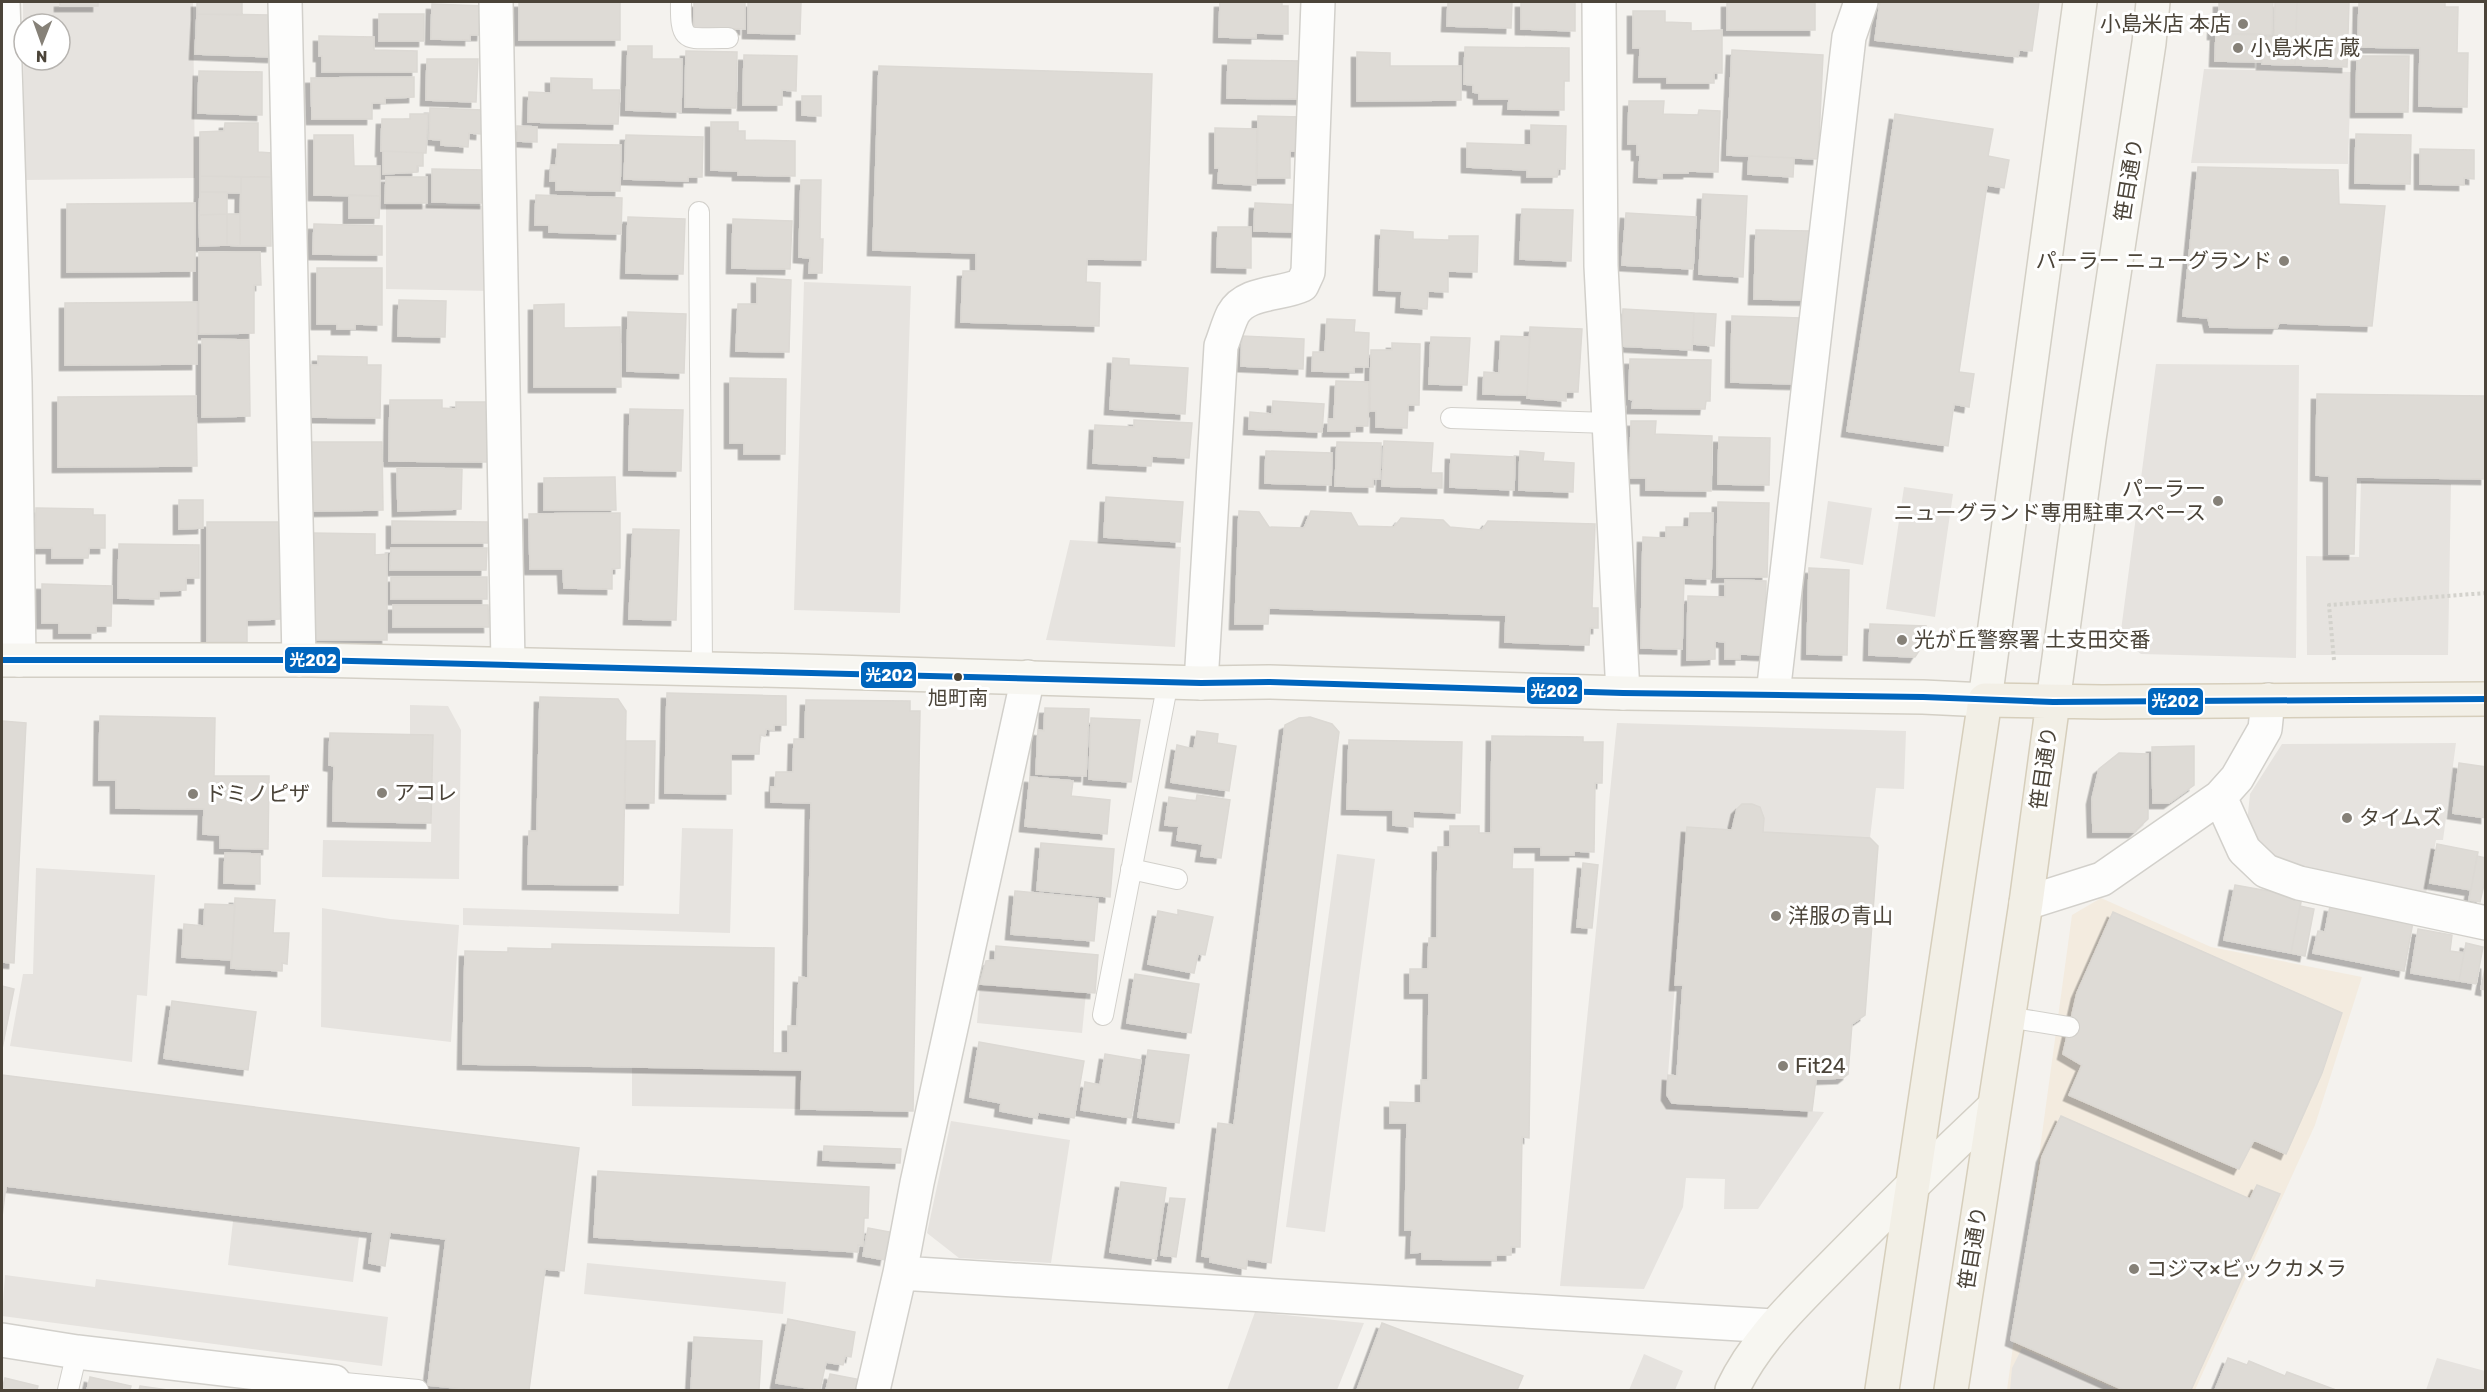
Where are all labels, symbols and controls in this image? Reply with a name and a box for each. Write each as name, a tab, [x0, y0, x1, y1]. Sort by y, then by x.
place label: 小島米店 本店	[2100, 11, 2231, 36]
north arrow	[12, 12, 72, 72]
marker: 小島米店 本店	[2236, 17, 2250, 31]
place label: 小島米店 蔵	[2250, 35, 2360, 60]
marker: 小島米店 蔵	[2231, 41, 2245, 55]
text: N	[36, 47, 48, 66]
street label: 笹目通り	[2110, 136, 2147, 223]
place label: パーラー ニューグランド	[2036, 248, 2272, 273]
marker: パーラー ニューグランド	[2277, 254, 2291, 268]
place label: パーラー ニューグランド専用駐車スペース	[1894, 476, 2206, 525]
marker: パーラー ニューグランド専用駐車スペース	[2211, 494, 2225, 508]
place label: 光が丘警察署 土支田交番	[1914, 627, 2150, 652]
marker: 光が丘警察署 土支田交番	[1895, 633, 1909, 647]
line badge: 光202	[284, 646, 341, 674]
text: 光202	[289, 651, 337, 670]
line badge: 光202	[860, 661, 917, 689]
text: 光202	[865, 666, 913, 685]
marker: 旭町南	[952, 671, 964, 683]
line badge: 光202	[1526, 676, 1583, 705]
text: 光202	[1530, 682, 1578, 701]
place label: 旭町南	[928, 686, 988, 710]
line badge: 光202	[2147, 687, 2204, 716]
text: 光202	[2151, 692, 2199, 711]
street label: 笹目通り	[2025, 725, 2062, 811]
place label: アコレ	[394, 780, 457, 805]
place label: ドミノピザ	[205, 781, 310, 806]
marker: アコレ	[375, 786, 389, 800]
marker: ドミノピザ	[186, 787, 200, 801]
place label: タイムズ	[2359, 805, 2443, 830]
marker: タイムズ	[2340, 811, 2354, 825]
place label: 洋服の青山	[1788, 903, 1893, 928]
marker: 洋服の青山	[1769, 909, 1783, 923]
place label: Fit24	[1795, 1053, 1846, 1078]
marker: Fit24	[1776, 1059, 1790, 1073]
street label: 笹目通り	[1954, 1204, 1991, 1291]
place label: コジマ×ビックカメラ	[2146, 1256, 2347, 1281]
marker: コジマ×ビックカメラ	[2127, 1262, 2141, 1276]

